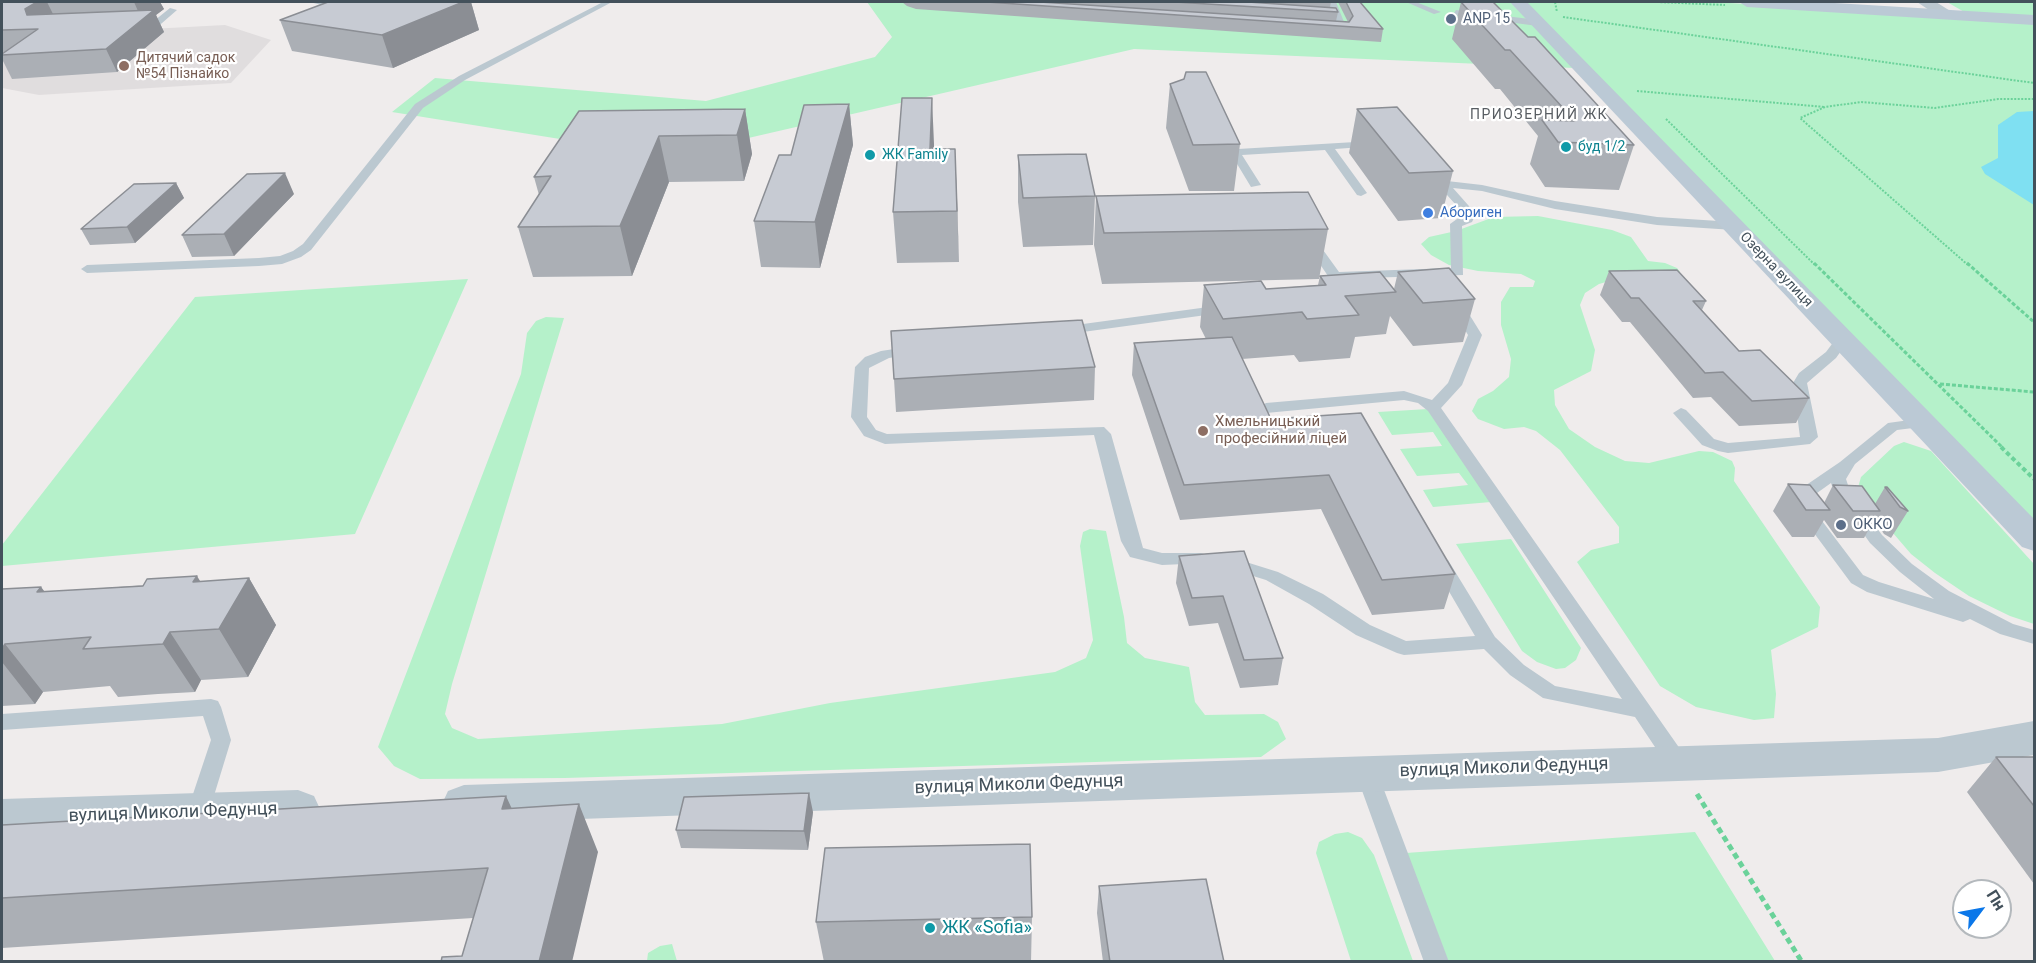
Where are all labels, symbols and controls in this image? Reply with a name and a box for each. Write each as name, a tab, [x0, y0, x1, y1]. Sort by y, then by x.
place label: ANP 15	[1463, 11, 1510, 27]
marker: ANP 15	[1444, 12, 1458, 26]
place label: Дитячий садок №54 Пізнайко	[136, 50, 235, 82]
marker: Дитячий садок №54 Пізнайко	[117, 59, 131, 73]
district label: ПРИОЗЕРНИЙ ЖК	[1470, 107, 1608, 123]
place label: буд 1/2	[1578, 139, 1625, 155]
marker: буд 1/2	[1559, 140, 1573, 154]
place label: ЖК Family	[882, 147, 948, 163]
marker: ЖК Family	[863, 148, 877, 162]
place label: Абориген	[1440, 205, 1502, 221]
marker: Абориген	[1421, 206, 1435, 220]
street label: Озерна вулиця	[1736, 229, 1816, 311]
place label: Хмельницький професійний ліцей	[1215, 413, 1347, 448]
marker: Хмельницький професійний ліцей	[1196, 424, 1210, 438]
place label: ОККО	[1853, 516, 1893, 534]
marker: ОККО	[1834, 518, 1848, 532]
street label: вулиця Миколи Федунця	[1399, 754, 1609, 782]
street label: вулиця Миколи Федунця	[914, 771, 1124, 799]
street label: вулиця Миколи Федунця	[68, 799, 278, 827]
north arrow	[1952, 879, 2012, 939]
text: Пн	[1983, 887, 2009, 914]
place label: ЖК «Sofia»	[942, 917, 1032, 939]
marker: ЖК «Sofia»	[923, 921, 937, 935]

